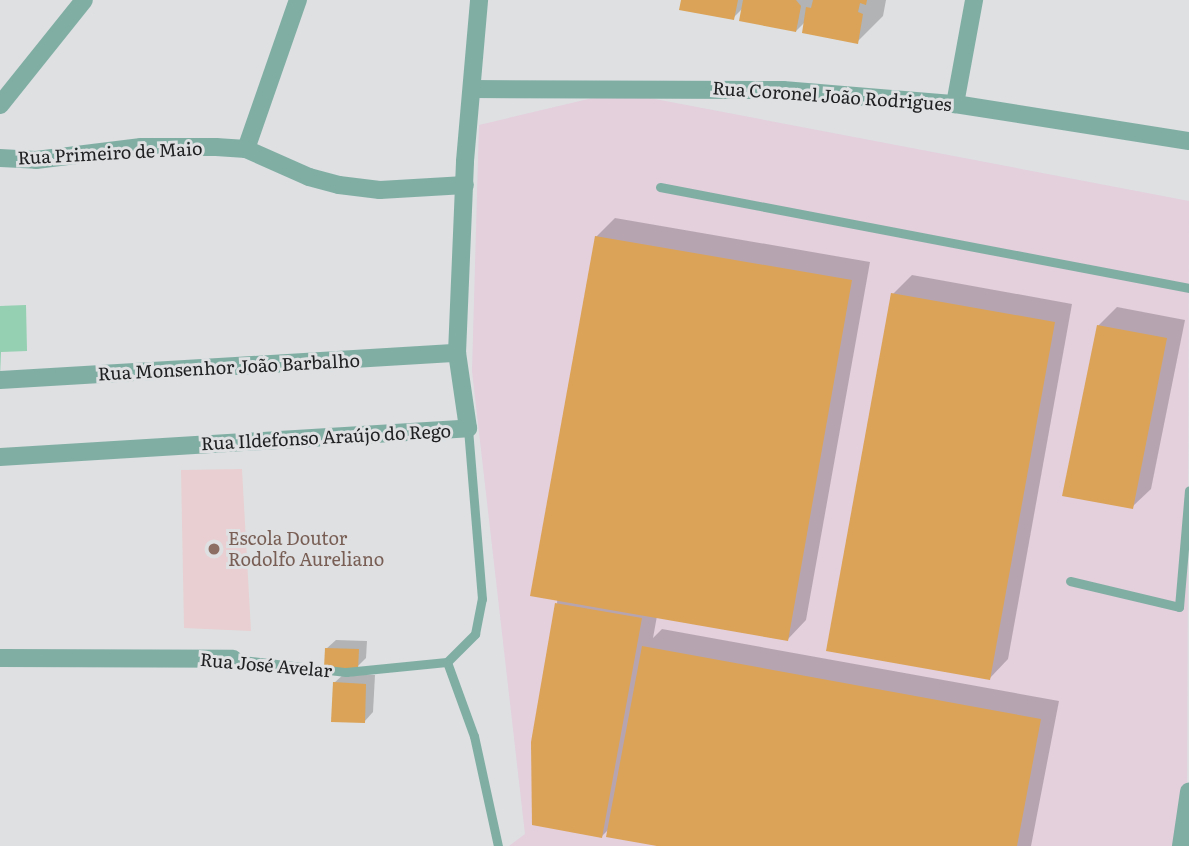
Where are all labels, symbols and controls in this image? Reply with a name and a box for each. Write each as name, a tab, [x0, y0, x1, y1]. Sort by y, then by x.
street label: Rua Coronel João Rodrigues	[712, 77, 952, 115]
street label: Rua Primeiro de Maio	[17, 137, 203, 169]
street label: Rua Monsenhor João Barbalho	[97, 349, 361, 385]
street label: Rua Ildefonso Araújo do Rego	[200, 420, 452, 454]
place label: Escola Doutor Rodolfo Aureliano	[228, 528, 384, 570]
marker: Escola Doutor Rodolfo Aureliano	[206, 541, 222, 557]
street label: Rua José Avelar	[199, 648, 333, 682]

